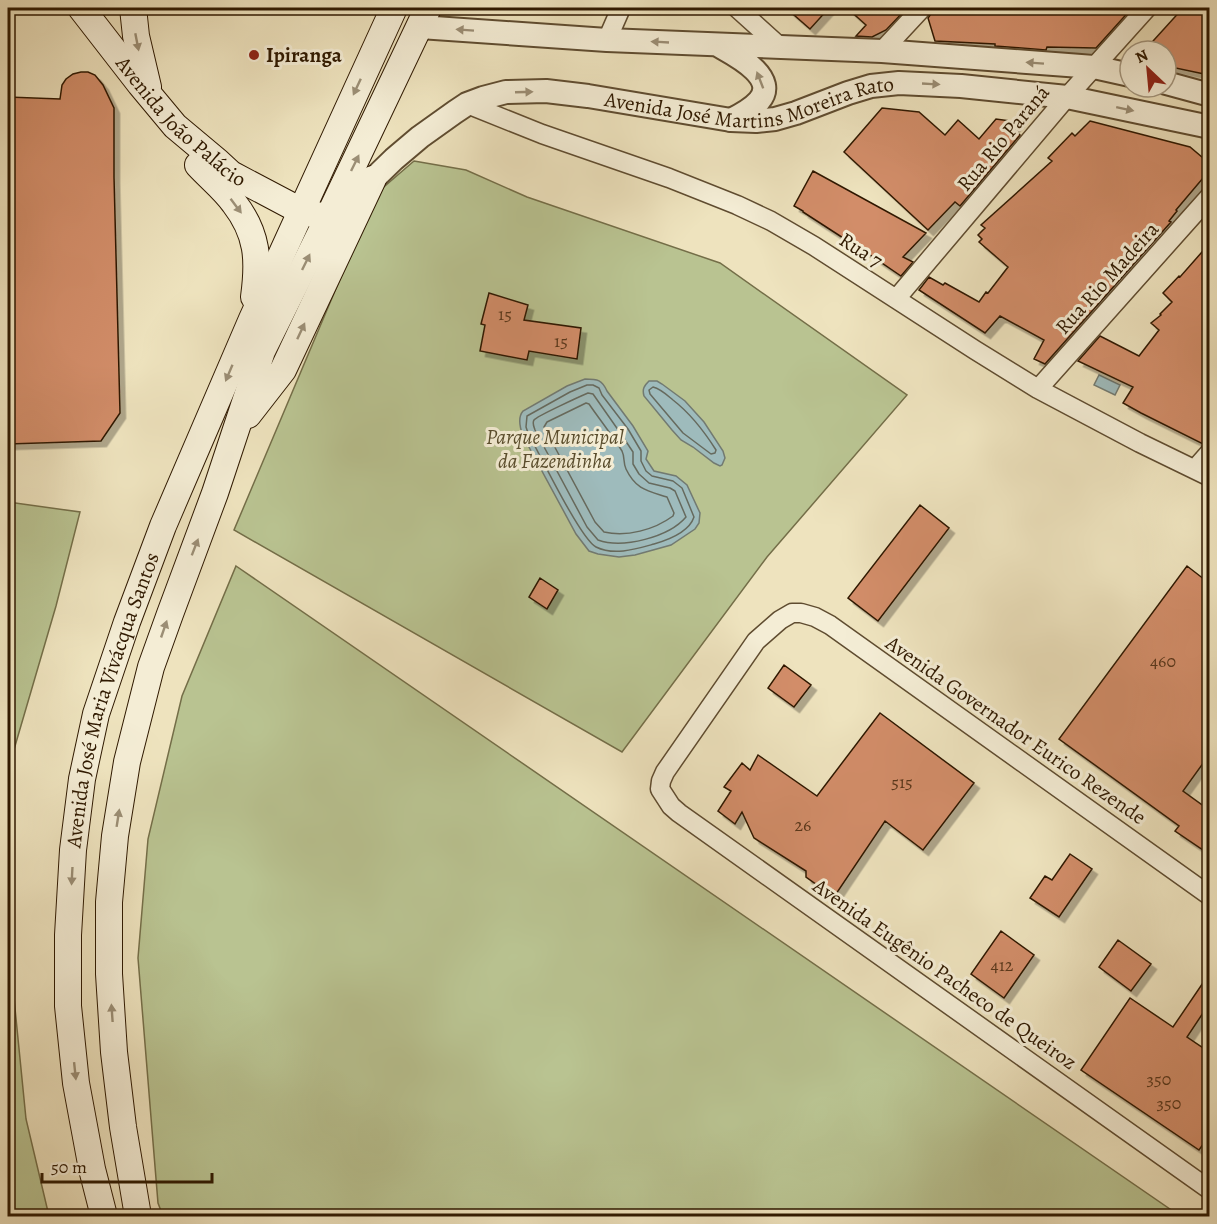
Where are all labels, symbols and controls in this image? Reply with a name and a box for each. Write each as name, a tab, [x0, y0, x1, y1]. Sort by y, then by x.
one-way arrow	[455, 26, 474, 35]
one-way arrow	[133, 32, 142, 51]
one-way arrow	[650, 38, 669, 47]
north arrow	[1118, 39, 1178, 99]
place label: Ipiranga	[266, 41, 343, 69]
text: N	[1132, 44, 1152, 69]
marker: Ipiranga	[247, 48, 261, 62]
street label: Avenida João Palácio	[109, 50, 251, 193]
one-way arrow	[1026, 58, 1045, 67]
street label: Avenida José Martins Moreira Rato	[602, 70, 895, 135]
one-way arrow	[755, 71, 765, 89]
one-way arrow	[353, 79, 362, 96]
street label: Rua Rio Paraná	[950, 79, 1056, 197]
one-way arrow	[921, 80, 940, 89]
one-way arrow	[515, 87, 534, 97]
one-way arrow	[1115, 105, 1134, 114]
one-way arrow	[350, 155, 359, 172]
one-way arrow	[229, 198, 241, 213]
street label: Rua Rio Madeira	[1049, 216, 1165, 340]
street label: Rua 7	[834, 226, 888, 274]
one-way arrow	[301, 254, 311, 271]
house number: 15	[498, 302, 512, 326]
one-way arrow	[297, 322, 306, 339]
house number: 15	[554, 329, 568, 353]
one-way arrow	[224, 364, 234, 382]
park label: Parque Municipal da Fazendinha	[486, 423, 625, 475]
one-way arrow	[190, 538, 200, 556]
street label: Avenida José Maria Vivácqua Santos	[59, 548, 166, 850]
one-way arrow	[160, 620, 170, 638]
street label: Avenida Governador Eurico Rezende	[879, 629, 1152, 831]
house number: 460	[1150, 649, 1176, 673]
house number: 515	[891, 770, 913, 794]
one-way arrow	[114, 809, 123, 828]
house number: 26	[795, 813, 811, 837]
one-way arrow	[67, 867, 76, 886]
street label: Avenida Eugênio Pacheco de Queiroz	[807, 871, 1082, 1076]
house number: 412	[991, 953, 1014, 977]
one-way arrow	[107, 1003, 116, 1022]
one-way arrow	[70, 1062, 80, 1081]
house number: 350	[1147, 1067, 1171, 1091]
house number: 350	[1157, 1091, 1181, 1115]
scale bar	[42, 1146, 212, 1184]
text: 50 m	[51, 1155, 87, 1179]

